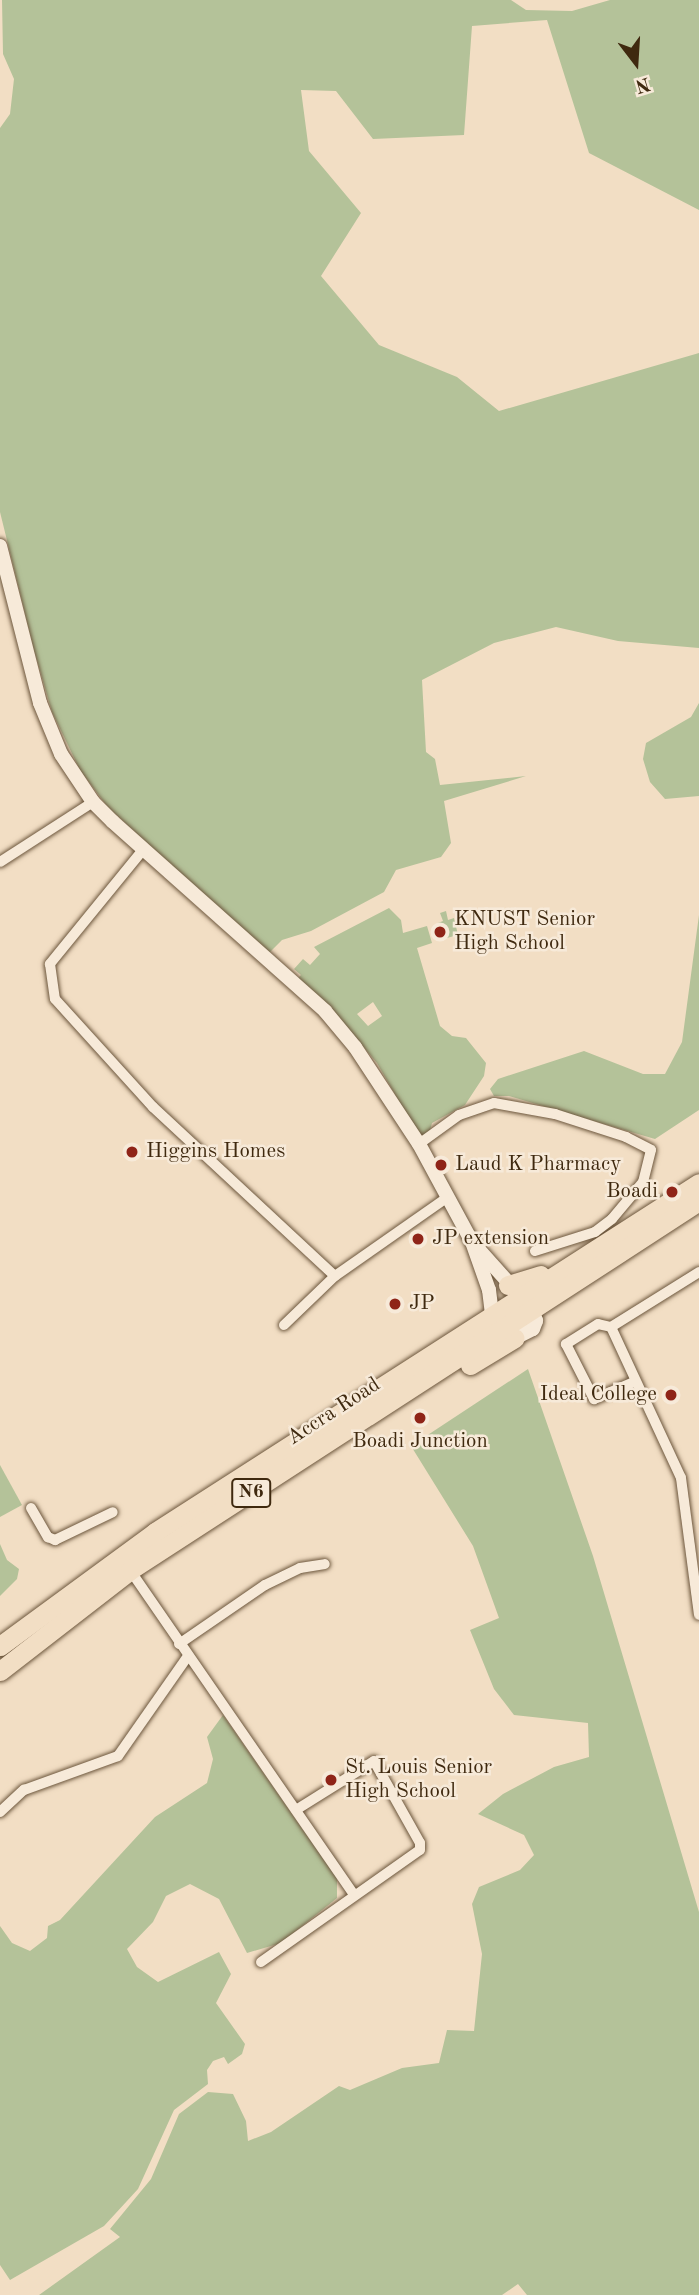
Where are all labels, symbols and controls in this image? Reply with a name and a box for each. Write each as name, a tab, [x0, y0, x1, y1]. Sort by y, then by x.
north arrow	[601, 28, 671, 98]
text: N	[633, 72, 652, 95]
place label: KNUST Senior High School	[454, 907, 595, 957]
marker: KNUST Senior High School	[432, 924, 448, 940]
place label: Higgins Homes	[146, 1139, 285, 1165]
marker: Higgins Homes	[124, 1144, 140, 1160]
place label: Laud K Pharmacy	[455, 1152, 621, 1178]
marker: Laud K Pharmacy	[433, 1157, 449, 1173]
place label: Boadi	[606, 1179, 658, 1205]
marker: Boadi	[664, 1184, 680, 1200]
place label: JP extension	[432, 1226, 549, 1252]
marker: JP extension	[410, 1231, 426, 1247]
place label: JP	[409, 1291, 435, 1317]
marker: JP	[387, 1296, 403, 1312]
street label: Accra Road	[283, 1373, 385, 1451]
place label: Ideal College	[540, 1382, 657, 1408]
marker: Ideal College	[663, 1387, 679, 1403]
marker: Boadi Junction	[412, 1410, 428, 1426]
place label: Boadi Junction	[352, 1429, 488, 1455]
road number: N6	[230, 1478, 272, 1508]
place label: St. Louis Senior High School	[345, 1755, 492, 1805]
marker: St. Louis Senior High School	[323, 1772, 339, 1788]

